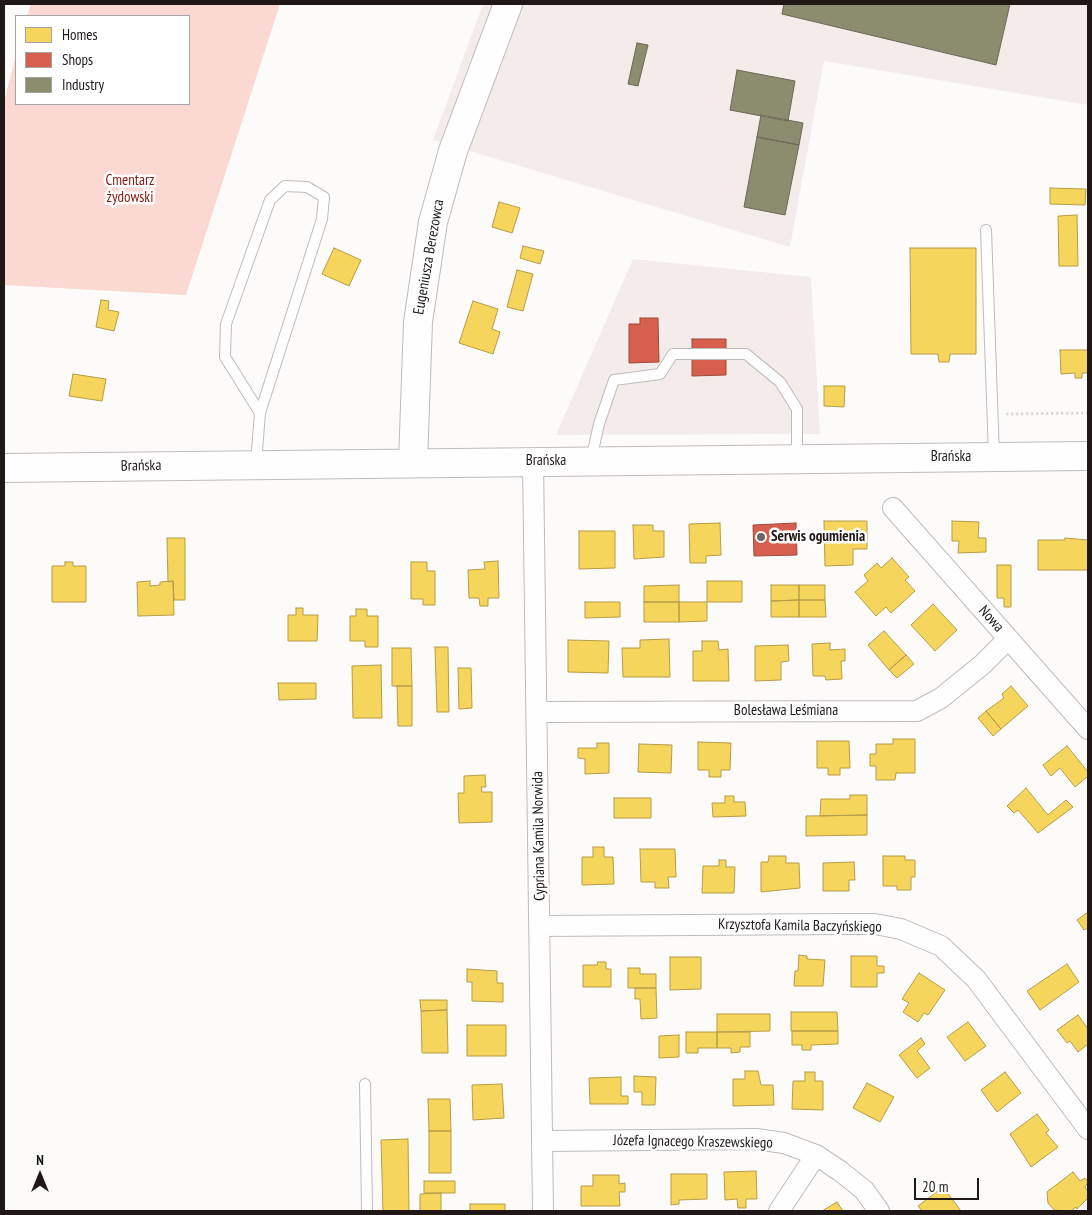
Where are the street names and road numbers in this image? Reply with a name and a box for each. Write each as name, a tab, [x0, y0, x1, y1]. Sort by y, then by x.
street label: Eugeniusza Berezowca	[410, 198, 448, 316]
street label: Brańska	[931, 448, 971, 466]
street label: Brańska	[526, 452, 566, 470]
street label: Brańska	[121, 457, 161, 475]
street label: Nowa	[975, 602, 1007, 636]
street label: Bolesława Leśmiana	[734, 702, 838, 720]
street label: Cypriana Kamila Norwida	[529, 771, 549, 901]
street label: Krzysztofa Kamila Baczyńskiego	[718, 916, 882, 936]
street label: Józefa Ignacego Kraszewskiego	[613, 1132, 773, 1152]

